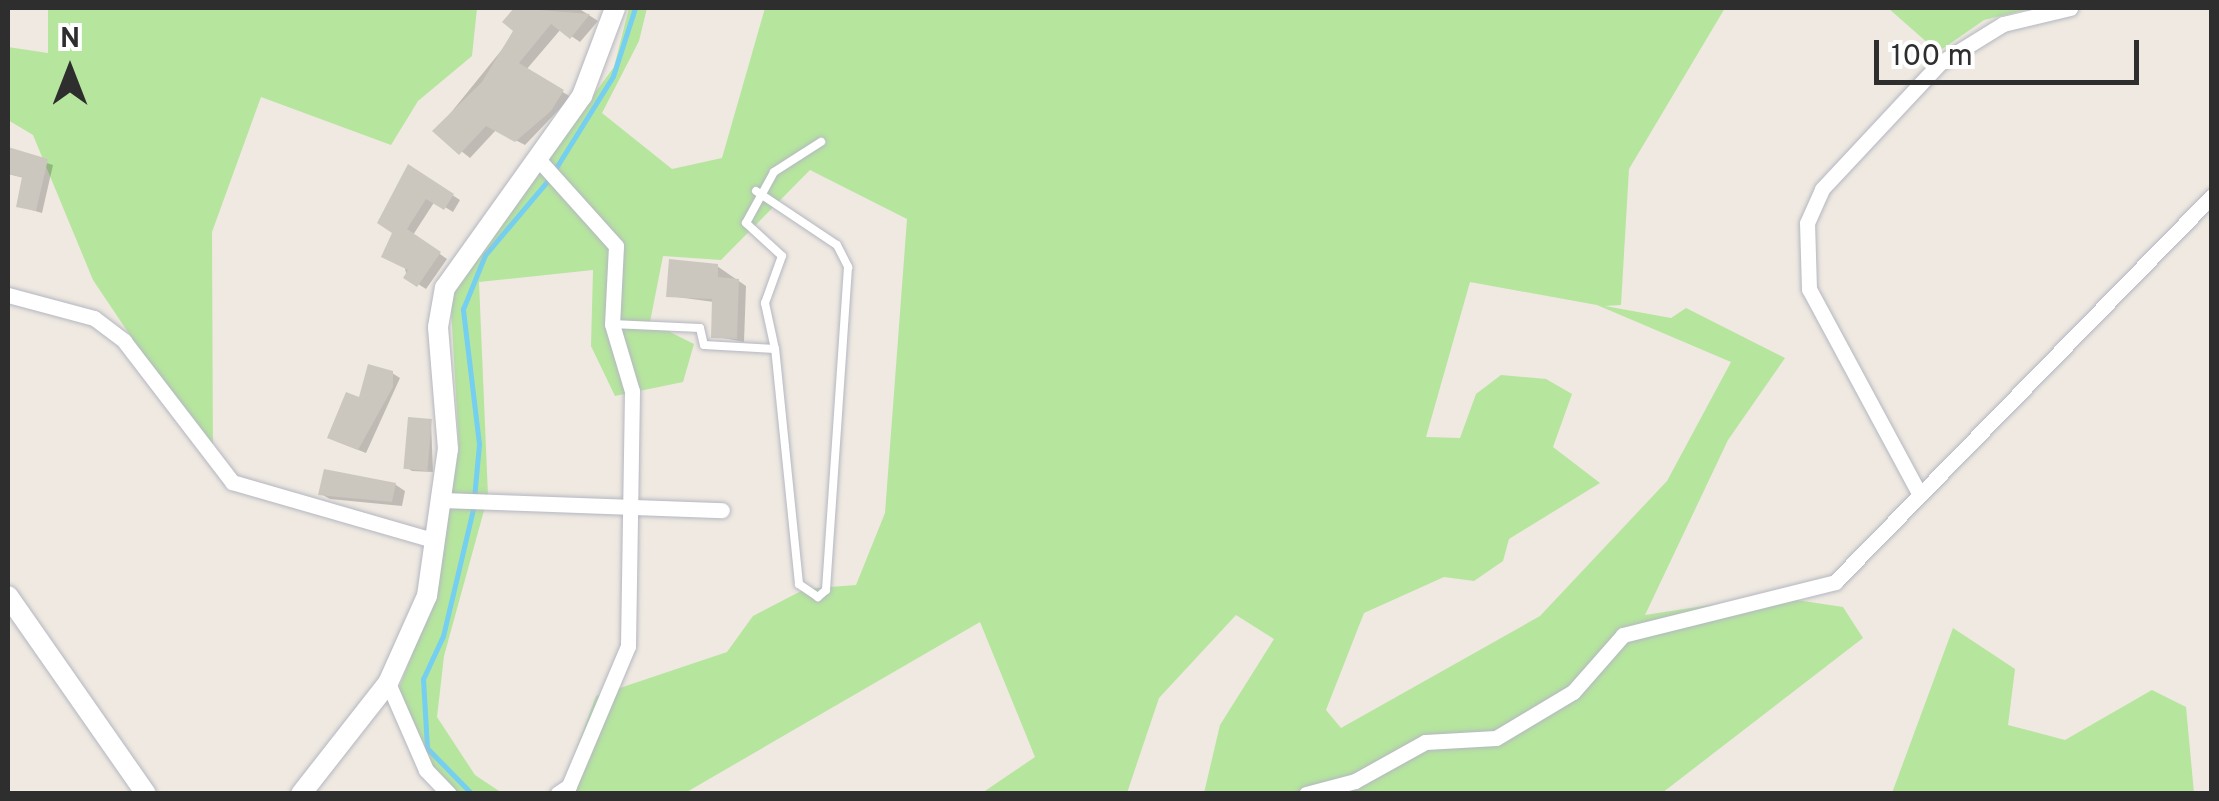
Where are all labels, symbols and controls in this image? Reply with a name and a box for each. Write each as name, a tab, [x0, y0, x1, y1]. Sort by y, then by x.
north arrow	[20, 20, 120, 120]
scale bar	[1879, 20, 2144, 82]
text: N	[60, 22, 80, 58]
text: 100 m	[1891, 39, 1973, 76]

